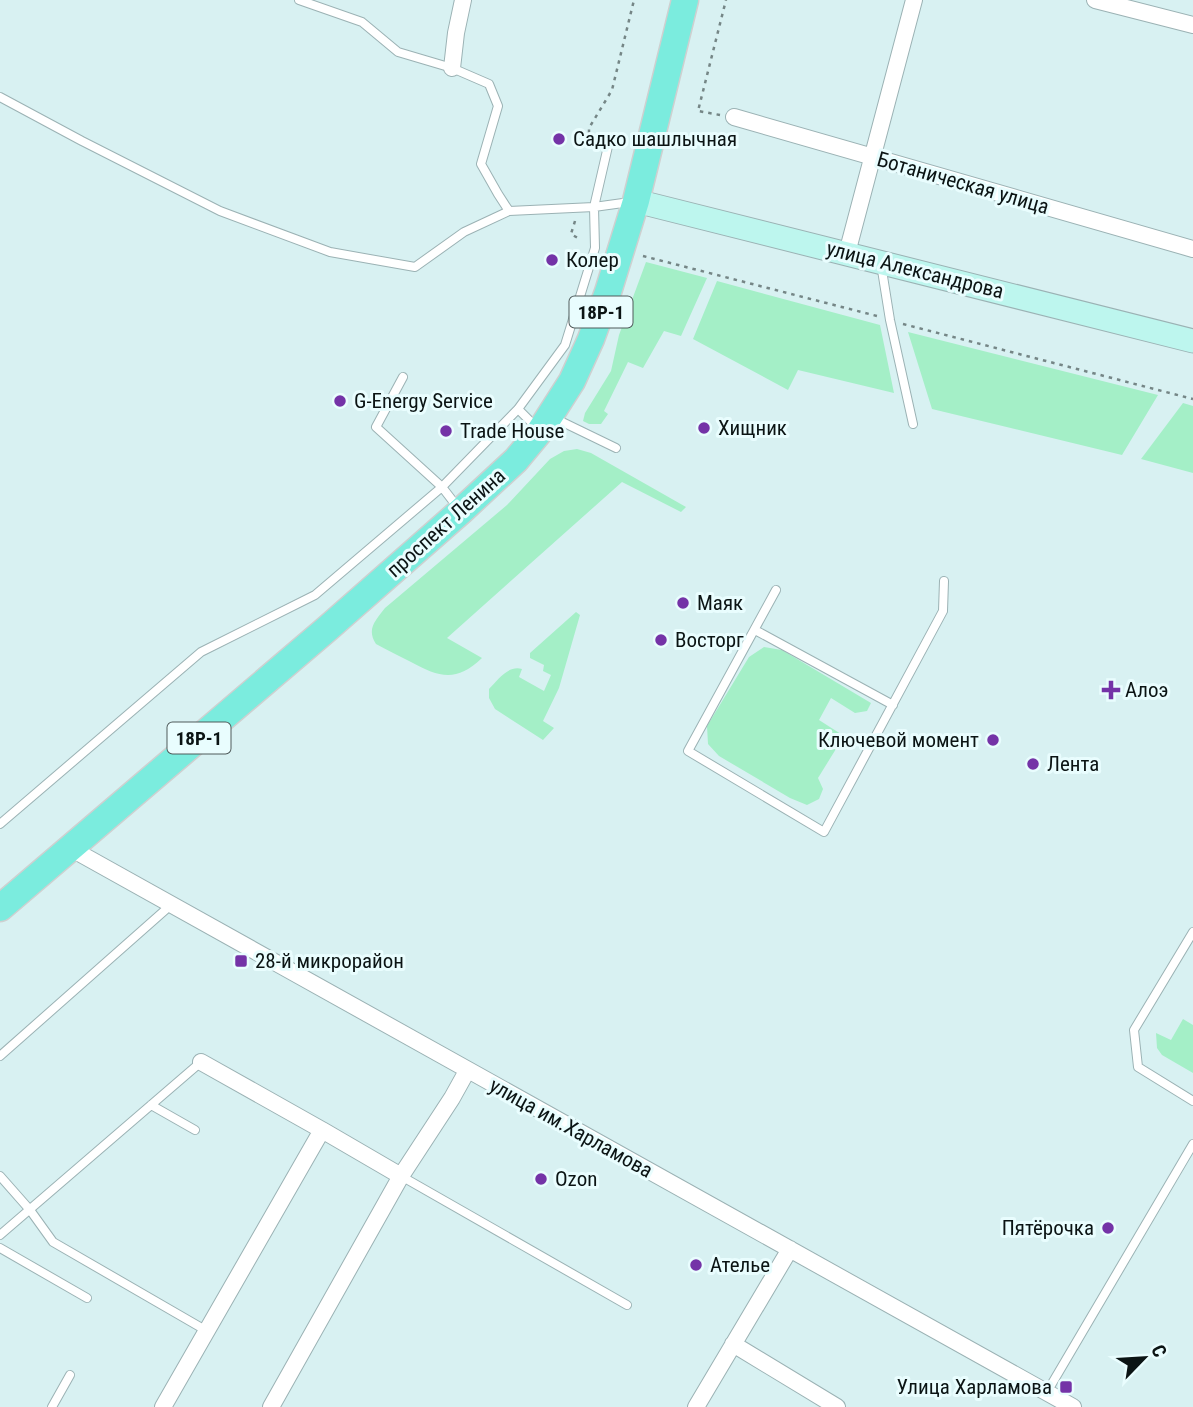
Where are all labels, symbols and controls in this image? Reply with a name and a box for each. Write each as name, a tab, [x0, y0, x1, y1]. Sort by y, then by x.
place label: Садко шашлычная	[573, 127, 737, 151]
marker: Садко шашлычная	[551, 131, 567, 147]
street label: Ботаническая улица	[874, 147, 1052, 219]
street label: улица Александрова	[824, 236, 1006, 304]
place label: Колер	[566, 248, 619, 272]
marker: Колер	[544, 252, 560, 268]
road number: 18Р-1	[570, 296, 632, 328]
place label: G-Energy Service	[354, 389, 493, 413]
marker: G-Energy Service	[332, 393, 348, 409]
place label: Хищник	[718, 416, 787, 440]
place label: Trade House	[460, 419, 565, 443]
marker: Хищник	[696, 420, 712, 436]
marker: Trade House	[438, 423, 454, 439]
street label: проспект Ленина	[382, 464, 510, 582]
place label: Маяк	[697, 591, 743, 615]
marker: Маяк	[675, 595, 691, 611]
place label: Восторг	[675, 628, 744, 652]
marker: Восторг	[653, 632, 669, 648]
place label: Алоэ	[1125, 678, 1168, 702]
marker: Алоэ	[1103, 682, 1119, 698]
road number: 18Р-1	[168, 722, 230, 754]
place label: Ключевой момент	[818, 728, 979, 752]
marker: Ключевой момент	[985, 732, 1001, 748]
place label: Лента	[1047, 752, 1099, 776]
marker: Лента	[1025, 756, 1041, 772]
place label: 28-й микрорайон	[255, 949, 404, 973]
marker: 28-й микрорайон	[233, 953, 249, 969]
street label: улица им.Харламова	[485, 1073, 657, 1183]
place label: Ozon	[555, 1167, 597, 1191]
marker: Ozon	[533, 1171, 549, 1187]
place label: Пятёрочка	[1002, 1216, 1094, 1240]
marker: Пятёрочка	[1100, 1220, 1116, 1236]
place label: Ателье	[710, 1253, 770, 1277]
marker: Ателье	[688, 1257, 704, 1273]
north arrow	[1109, 1323, 1179, 1393]
text: С	[1146, 1341, 1172, 1361]
place label: Улица Харламова	[897, 1375, 1052, 1399]
marker: Улица Харламова	[1058, 1379, 1074, 1395]

